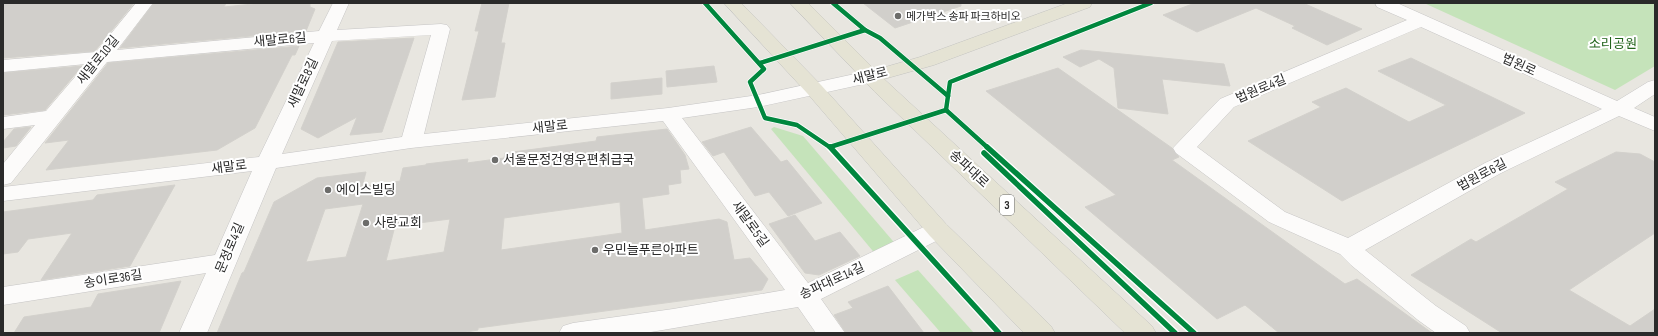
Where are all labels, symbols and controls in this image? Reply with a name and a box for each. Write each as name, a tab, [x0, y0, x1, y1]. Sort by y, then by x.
place label: 메가박스 송파 파크하비오	[906, 10, 1021, 23]
marker: 메가박스 송파 파크하비오	[893, 11, 903, 21]
street label: 새말로6길	[253, 30, 307, 50]
street label: 새말로10길	[73, 32, 123, 88]
park label: 소리공원	[1589, 36, 1637, 52]
street label: 법원로	[1499, 50, 1539, 80]
street label: 새말로8길	[284, 55, 322, 111]
street label: 새말로	[851, 64, 889, 88]
street label: 법원로4길	[1233, 71, 1289, 107]
street label: 새말로	[531, 117, 569, 137]
street label: 송파대로	[946, 147, 992, 191]
place label: 서울문정건영우편취급국	[503, 152, 635, 168]
marker: 서울문정건영우편취급국	[490, 155, 500, 165]
street label: 법원로6길	[1455, 155, 1509, 195]
street label: 새말로	[210, 157, 248, 177]
place label: 에이스빌딩	[336, 182, 396, 198]
marker: 에이스빌딩	[323, 185, 333, 195]
road number: 3	[1000, 195, 1014, 215]
street label: 새말로5길	[728, 198, 772, 250]
place label: 사랑교회	[374, 215, 422, 231]
marker: 사랑교회	[361, 218, 371, 228]
street label: 문정로4길	[212, 220, 248, 276]
place label: 우민늘푸른아파트	[603, 242, 699, 258]
marker: 우민늘푸른아파트	[590, 245, 600, 255]
street label: 송파대로14길	[797, 259, 867, 303]
street label: 송이로36길	[83, 266, 143, 292]

